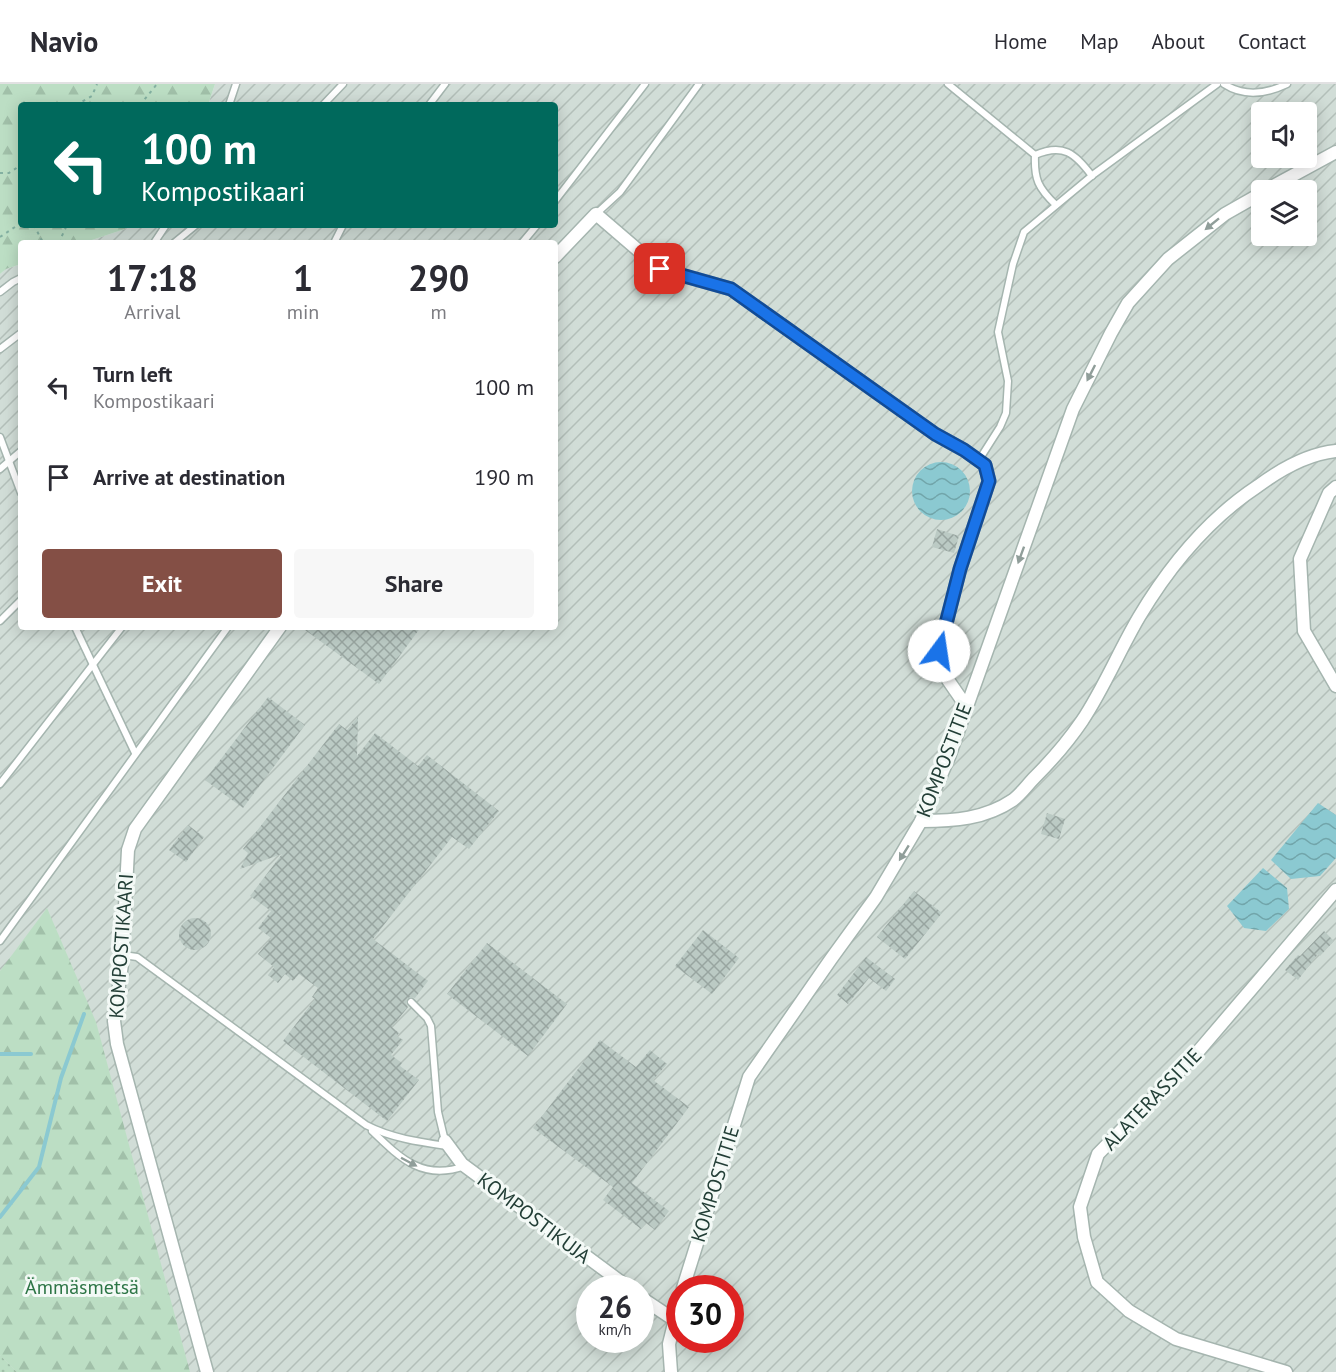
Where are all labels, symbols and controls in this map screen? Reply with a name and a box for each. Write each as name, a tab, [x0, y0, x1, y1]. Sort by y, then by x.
text: Navio	[30, 23, 98, 60]
text: Home	[994, 28, 1047, 55]
text: Map	[1080, 28, 1119, 55]
text: About	[1152, 28, 1205, 55]
text: Contact	[1238, 28, 1306, 55]
map controls	[1251, 102, 1317, 246]
button: sound	[1251, 102, 1317, 168]
text: 100 m	[141, 121, 257, 176]
icon: left	[42, 126, 120, 204]
text: Kompostikaari	[141, 174, 306, 208]
button: layers	[1251, 180, 1317, 246]
one-way arrow	[1204, 217, 1220, 230]
pin	[634, 243, 685, 294]
icon: arrive	[643, 252, 676, 285]
text: 17:18	[107, 254, 198, 301]
text: 1	[293, 254, 313, 301]
text: 290	[408, 254, 469, 301]
text: Arrival	[124, 299, 180, 325]
text: min	[287, 299, 319, 325]
text: m	[431, 299, 447, 325]
text: Turn left	[93, 360, 173, 388]
one-way arrow	[1086, 365, 1096, 382]
icon: left	[42, 371, 75, 404]
text: 100 m	[474, 373, 534, 401]
text: Kompostikaari	[93, 388, 215, 414]
icon: arrive	[42, 461, 75, 494]
text: Arrive at destination	[93, 463, 285, 491]
text: 190 m	[474, 463, 534, 491]
one-way arrow	[1015, 546, 1025, 564]
button: Exit	[42, 549, 282, 618]
button: Share	[294, 549, 534, 618]
position arrow	[907, 619, 971, 683]
street label: KOMPOSTITIE	[910, 699, 978, 821]
one-way arrow	[898, 845, 909, 861]
street label: KOMPOSTIKAARI	[103, 873, 139, 1019]
street label: ALATERASSITIE	[1097, 1042, 1207, 1156]
street label: KOMPOSTITIE	[685, 1123, 745, 1245]
one-way arrow	[400, 1157, 418, 1167]
street label: KOMPOSTIKUJA	[472, 1167, 596, 1269]
park label: Ämmäsmetsä	[25, 1274, 139, 1300]
speed limit sign: 30	[666, 1275, 744, 1353]
text: 26	[598, 1287, 632, 1326]
text: km/h	[599, 1320, 631, 1339]

